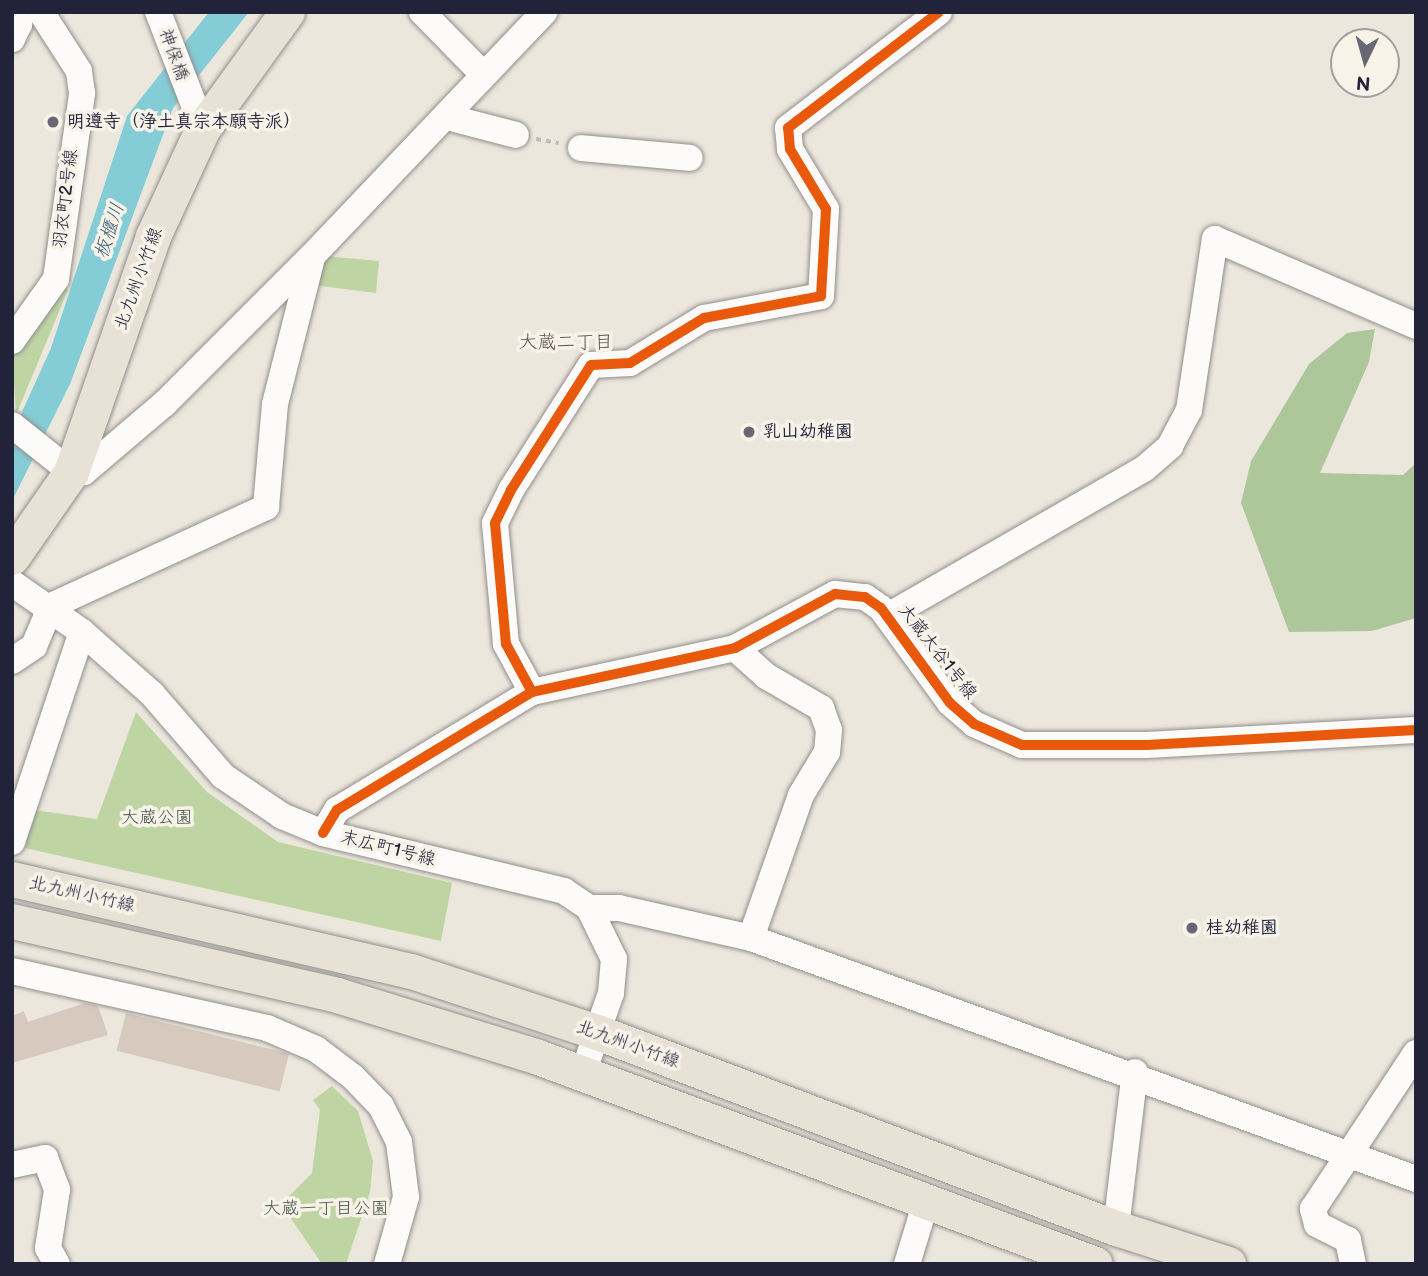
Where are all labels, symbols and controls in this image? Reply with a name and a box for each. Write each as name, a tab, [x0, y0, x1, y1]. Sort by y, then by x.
street label: 神保橋	[154, 26, 192, 84]
north arrow	[1330, 28, 1400, 98]
text: N	[1355, 70, 1371, 95]
place label: 明遵寺（浄土真宗本願寺派）	[67, 111, 301, 133]
marker: 明遵寺（浄土真宗本願寺派）	[45, 114, 61, 130]
street label: 羽衣町2号線	[49, 148, 83, 250]
water label: 板櫃川	[90, 200, 130, 262]
street label: 北九州小竹線	[110, 225, 168, 333]
district label: 大蔵二丁目	[519, 332, 613, 354]
place label: 乳山幼稚園	[763, 421, 853, 443]
marker: 乳山幼稚園	[741, 424, 757, 440]
street label: 大蔵大谷1号線	[893, 600, 981, 704]
park label: 大蔵公園	[121, 807, 193, 829]
street label: 末広町1号線	[338, 827, 438, 871]
street label: 北九州小竹線	[27, 872, 137, 918]
place label: 桂幼稚園	[1206, 917, 1278, 939]
marker: 桂幼稚園	[1184, 920, 1200, 936]
street label: 北九州小竹線	[574, 1016, 682, 1074]
park label: 大蔵一丁目公園	[263, 1198, 389, 1220]

